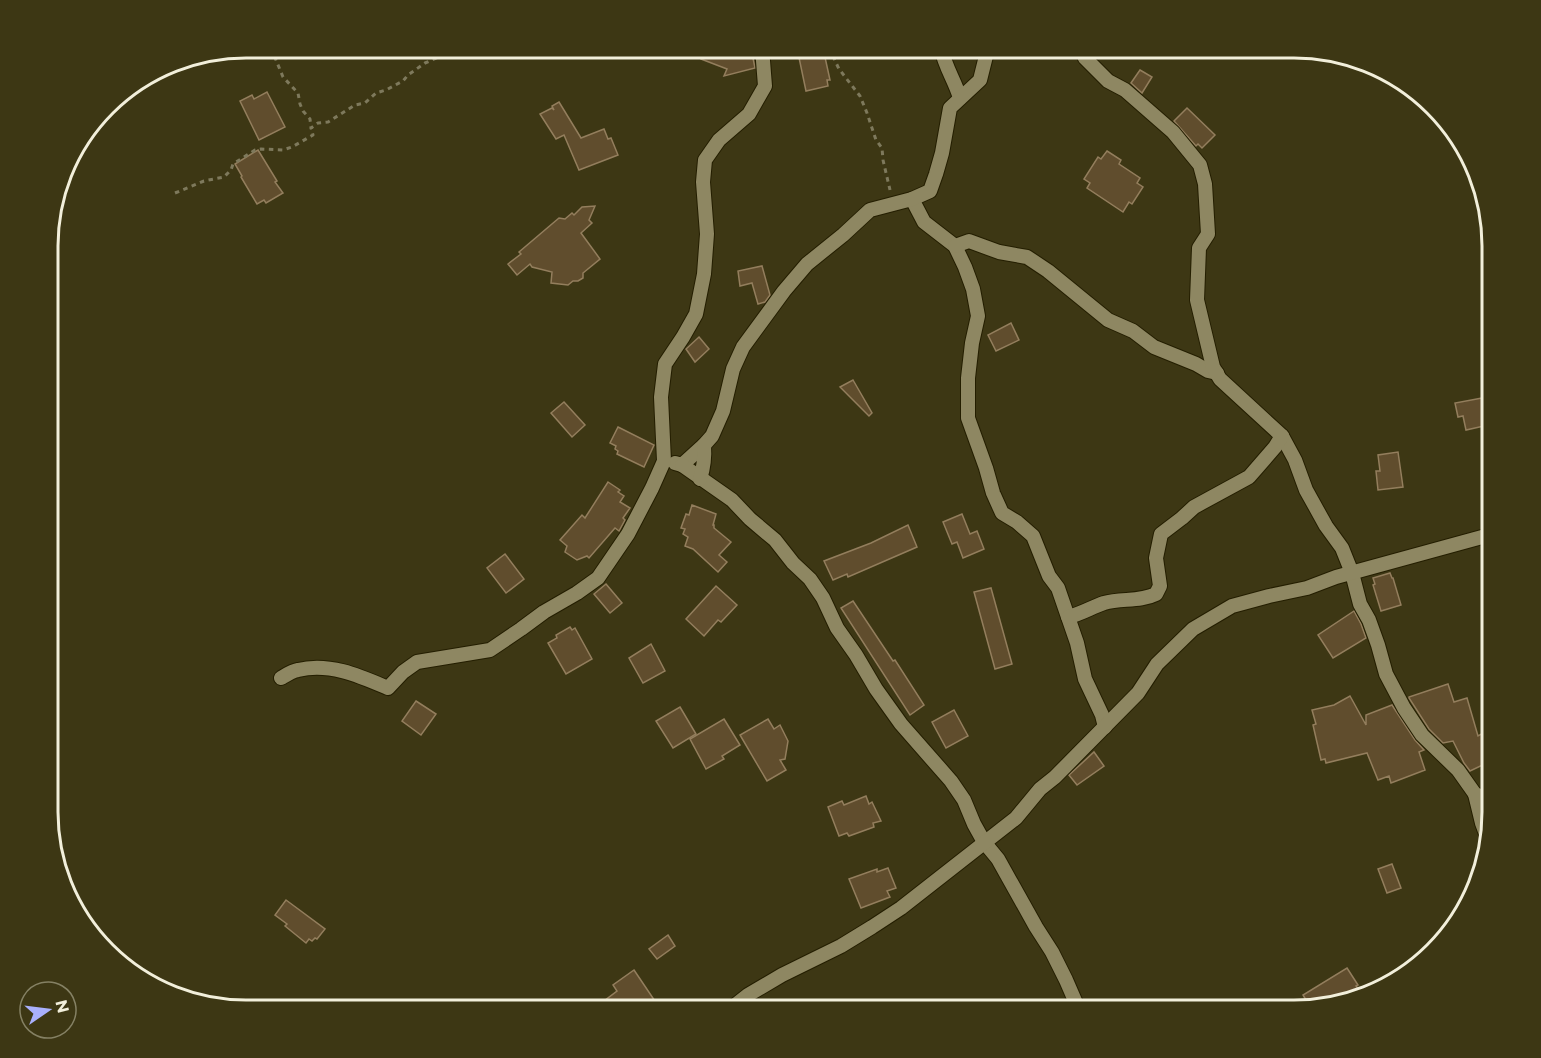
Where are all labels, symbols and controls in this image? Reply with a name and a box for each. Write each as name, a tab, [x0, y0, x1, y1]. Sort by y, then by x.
north arrow	[18, 980, 78, 1040]
text: N	[51, 998, 73, 1015]

